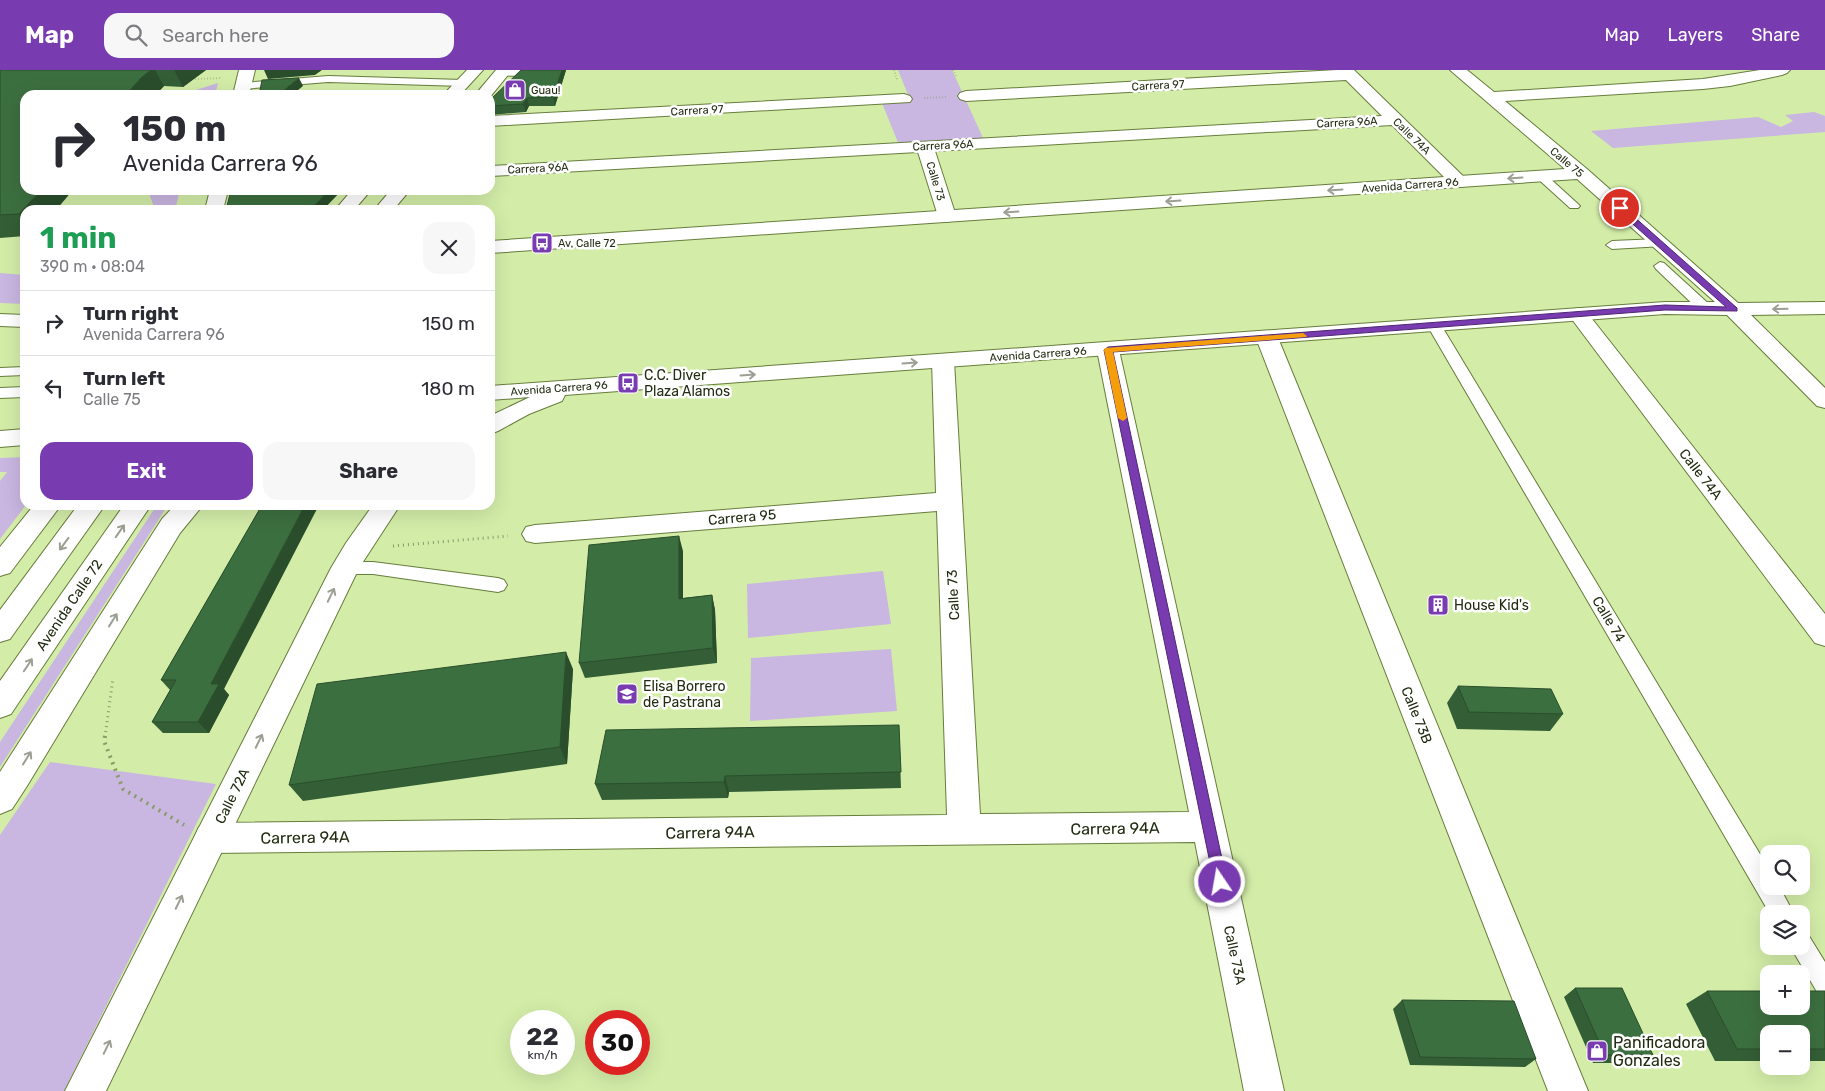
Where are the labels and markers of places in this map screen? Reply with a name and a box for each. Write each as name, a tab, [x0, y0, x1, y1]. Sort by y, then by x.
shop icon: Guau!	[503, 78, 527, 102]
place label: Guau!	[531, 84, 561, 97]
pin	[1599, 187, 1641, 229]
bus stop icon: Av. Calle 72	[530, 231, 554, 255]
place label: Av. Calle 72	[558, 237, 616, 250]
place label: C.C. Diver Plaza Alamos	[644, 367, 730, 400]
bus stop icon: C.C. Diver Plaza Alamos	[616, 371, 640, 395]
building icon: House Kid's	[1426, 593, 1450, 617]
place label: House Kid's	[1454, 597, 1529, 614]
place label: Elisa Borrero de Pastrana	[643, 678, 726, 711]
school or university icon: Elisa Borrero de Pastrana	[615, 682, 639, 706]
place label: Panificadora Gonzales	[1613, 1033, 1705, 1070]
shop icon: Panificadora Gonzales	[1585, 1039, 1609, 1063]

